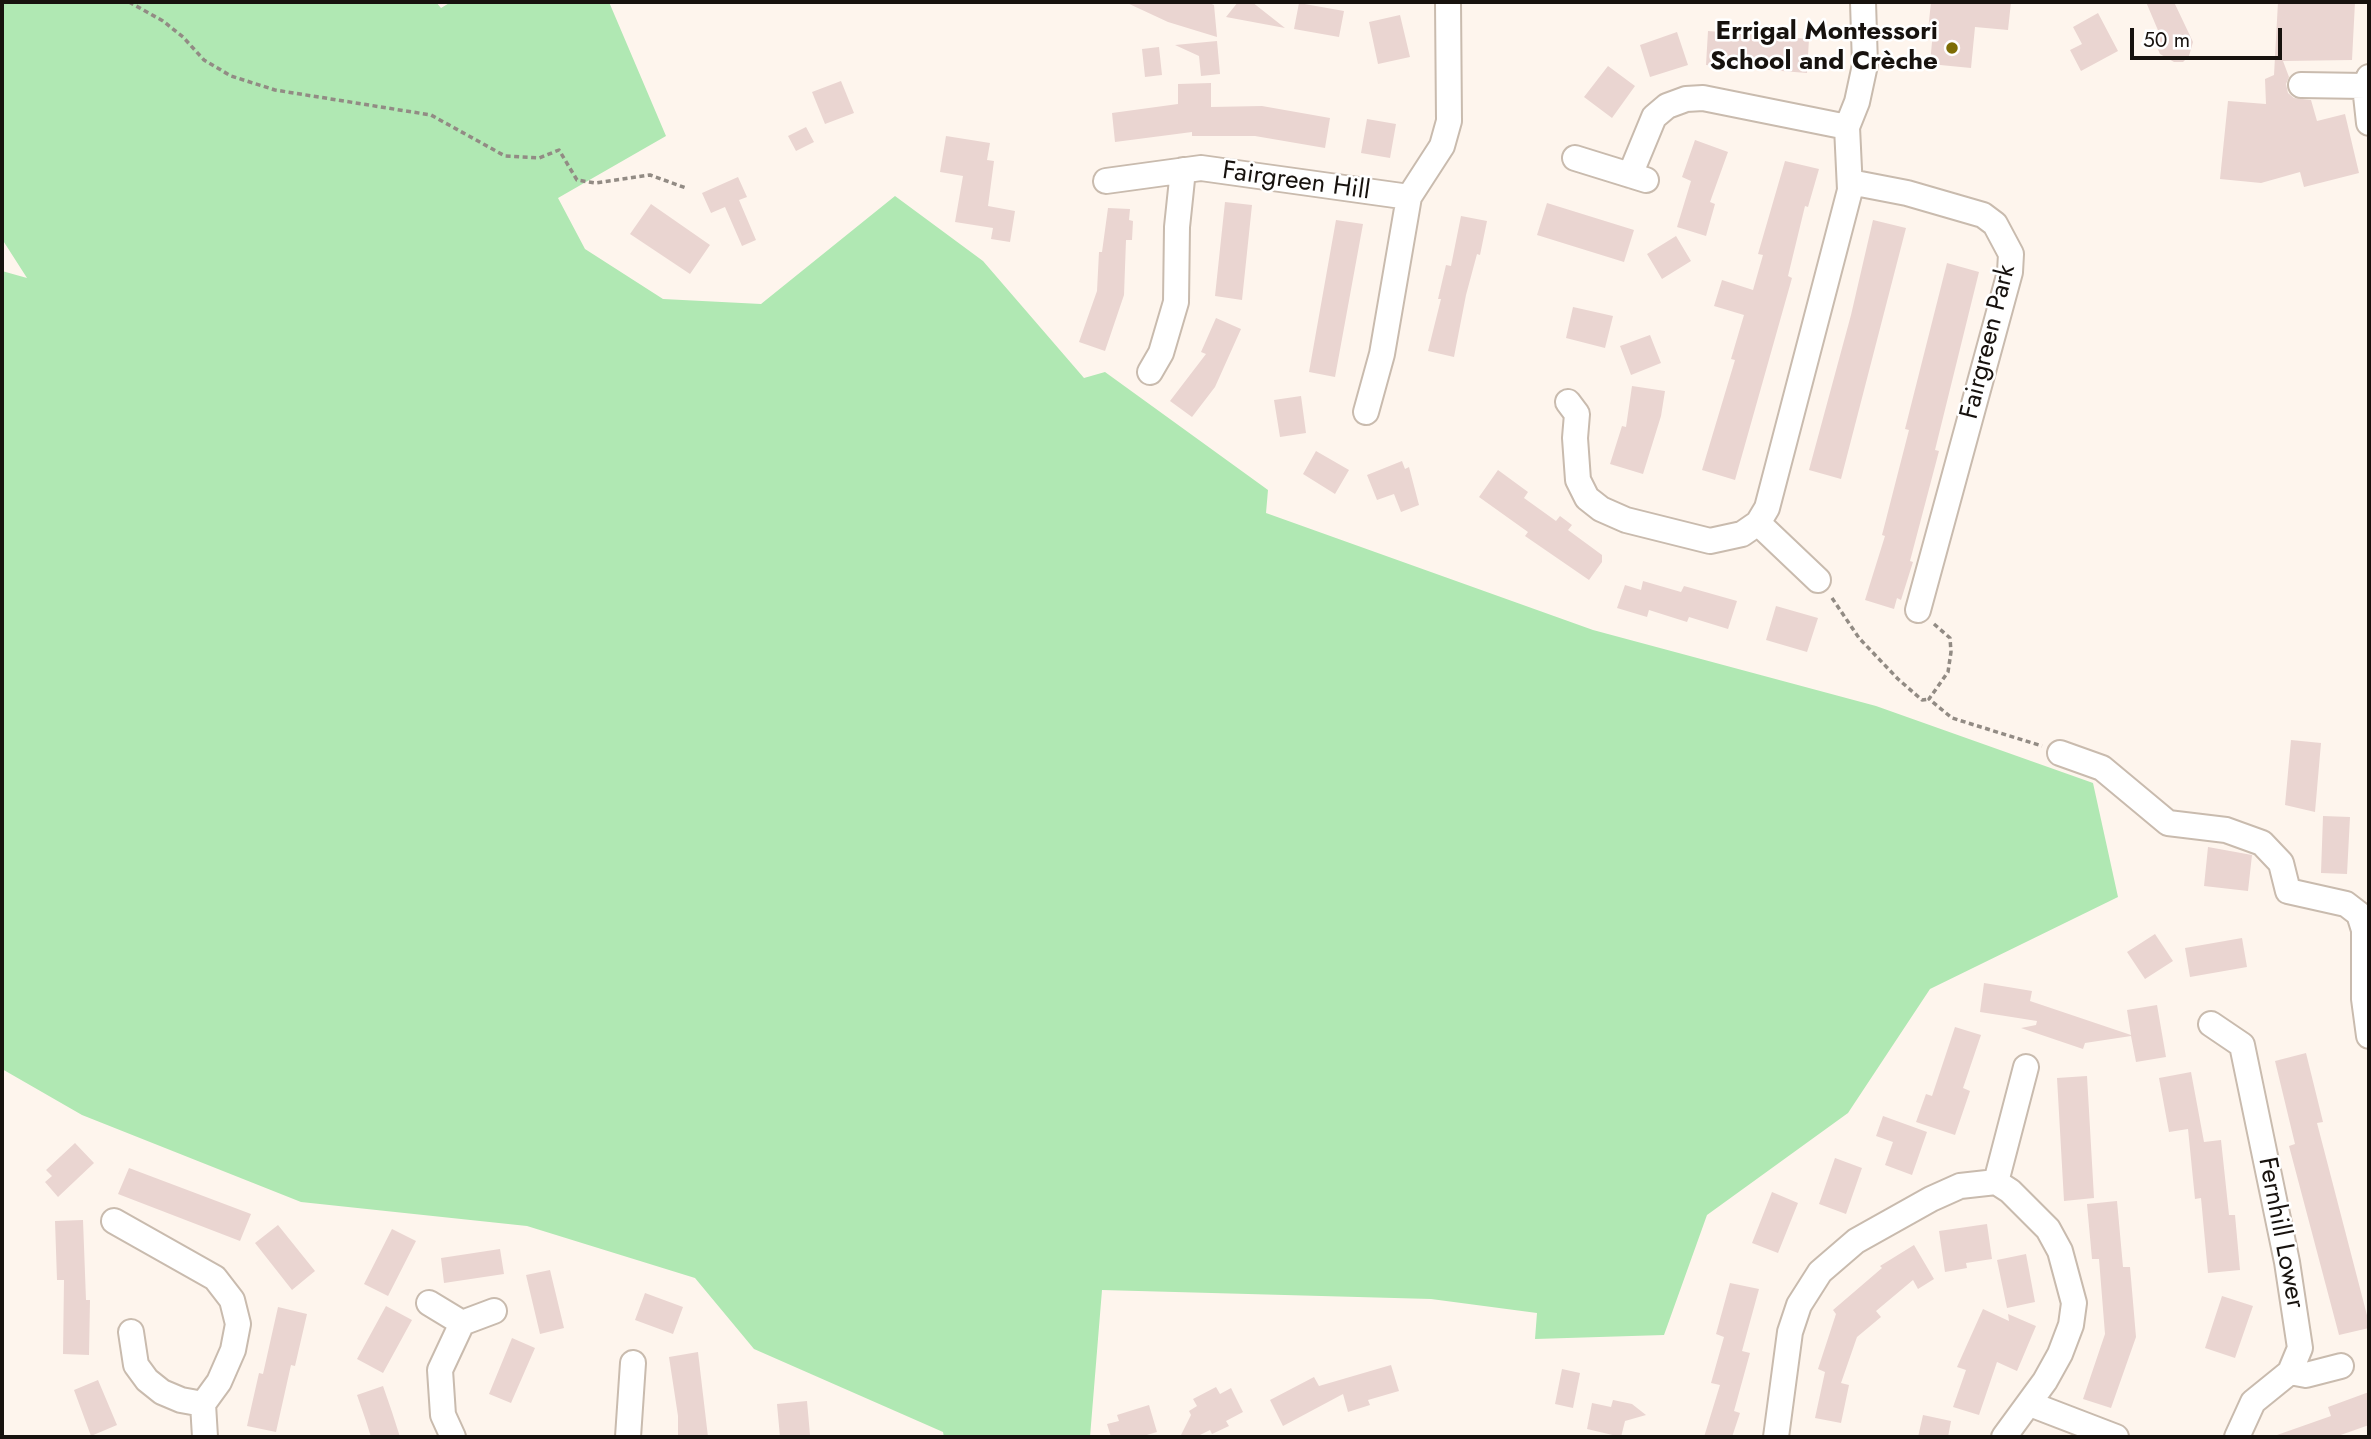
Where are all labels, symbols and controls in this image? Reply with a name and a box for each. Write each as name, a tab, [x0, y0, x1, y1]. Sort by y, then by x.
scale bar	[2133, 14, 2285, 58]
place label: Errigal Montessori School and Crèche	[1710, 17, 1938, 78]
text: 50 m	[2143, 25, 2190, 55]
marker: Errigal Montessori School and Crèche	[1944, 40, 1960, 56]
street label: Fairgreen Hill	[1220, 156, 1372, 208]
street label: Fairgreen Park	[1955, 262, 2023, 422]
street label: Fernhill Lower	[2250, 1155, 2310, 1311]

